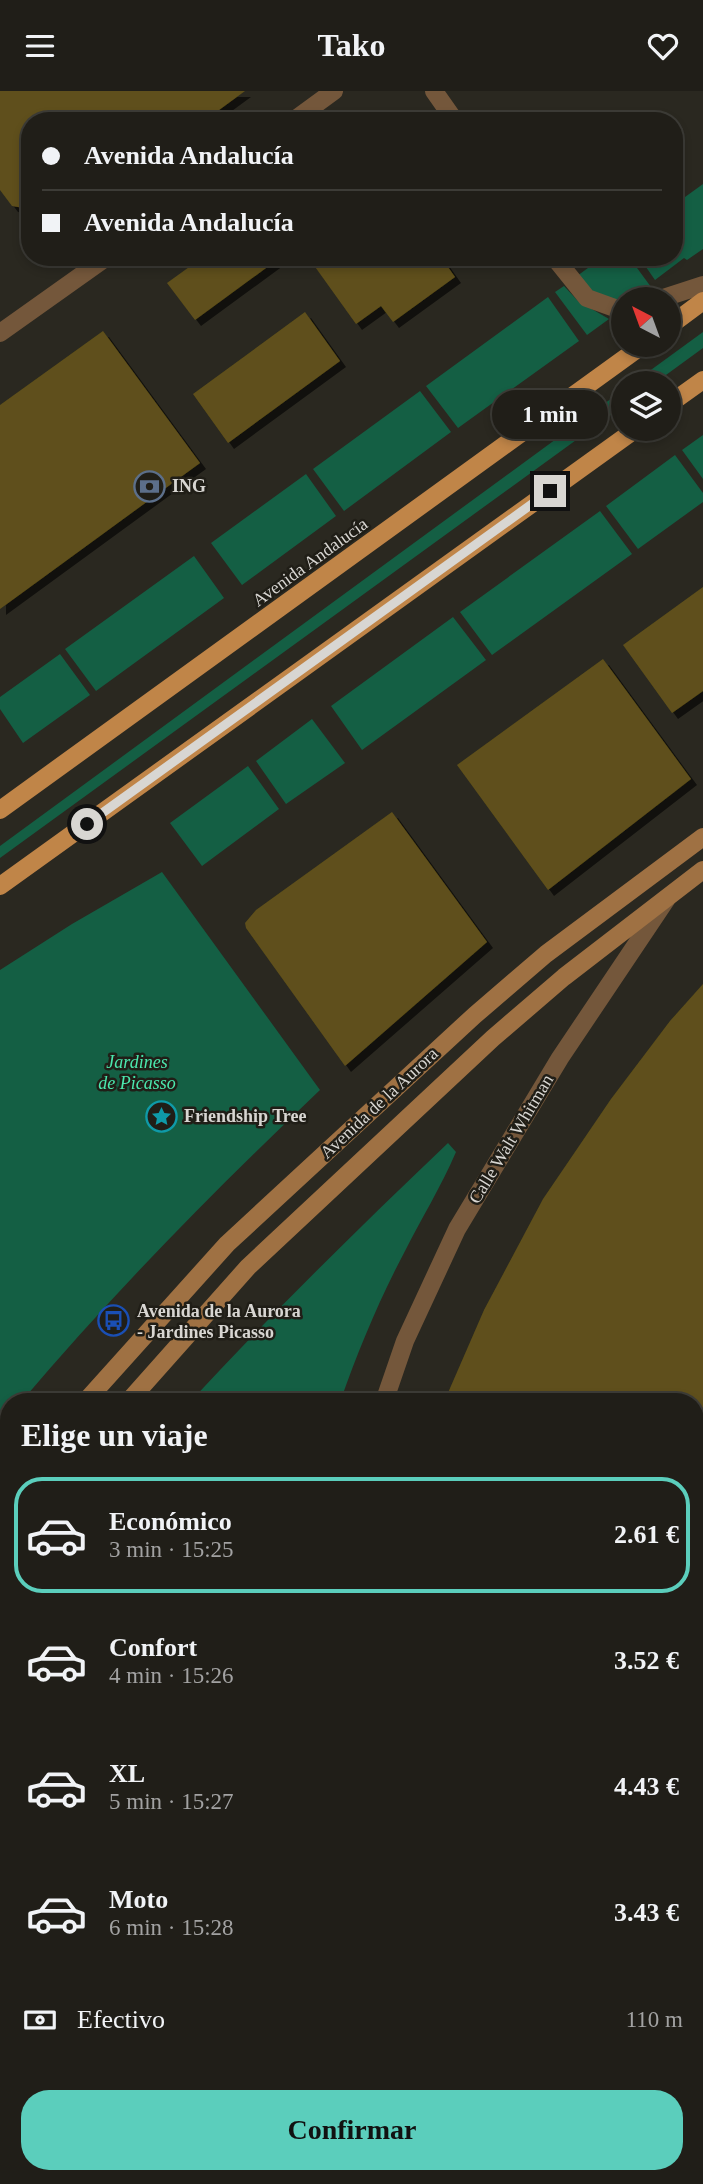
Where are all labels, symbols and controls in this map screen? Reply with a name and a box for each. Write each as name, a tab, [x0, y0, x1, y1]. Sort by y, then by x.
icon: menu	[21, 27, 59, 65]
text: Tako	[317, 27, 386, 63]
icon: heart	[644, 27, 682, 65]
text: Avenida Andalucía	[84, 141, 294, 170]
text: Avenida Andalucía	[84, 208, 294, 237]
north arrow	[611, 287, 681, 357]
map controls	[611, 287, 681, 441]
button: layers	[611, 371, 681, 441]
callout: 1 min	[492, 389, 608, 439]
text: 1 min	[522, 402, 578, 427]
bank icon: ING	[132, 469, 166, 503]
route end	[534, 475, 566, 507]
place label: ING	[172, 476, 206, 496]
street label: Avenida Andalucía	[249, 514, 371, 610]
route start	[71, 808, 103, 840]
street label: Avenida de la Aurora	[316, 1043, 442, 1163]
park label: Jardines de Picasso	[98, 1052, 176, 1093]
street label: Calle Walt Whitman	[465, 1071, 557, 1207]
place icon: Friendship Tree	[144, 1099, 178, 1133]
place label: Friendship Tree	[184, 1106, 307, 1126]
place label: Avenida de la Aurora - Jardines Picasso	[137, 1301, 301, 1342]
bus stop icon: Avenida de la Aurora - Jardines Picasso	[97, 1304, 131, 1338]
text: Elige un viaje	[21, 1417, 208, 1453]
icon: car	[25, 1504, 88, 1567]
text: Económico	[109, 1507, 232, 1536]
text: 2.61 €	[614, 1520, 679, 1549]
text: 3 min · 15:25	[109, 1537, 234, 1562]
icon: car	[25, 1630, 88, 1693]
text: Confort	[109, 1633, 197, 1662]
text: 3.52 €	[614, 1646, 679, 1675]
text: 4 min · 15:26	[109, 1663, 234, 1688]
icon: car	[25, 1756, 88, 1819]
text: XL	[109, 1759, 145, 1788]
text: 4.43 €	[614, 1772, 679, 1801]
text: 5 min · 15:27	[109, 1789, 234, 1814]
icon: car	[25, 1882, 88, 1945]
text: Moto	[109, 1885, 168, 1914]
text: 3.43 €	[614, 1898, 679, 1927]
text: 6 min · 15:28	[109, 1915, 234, 1940]
icon: cash	[21, 2001, 59, 2039]
text: Efectivo	[77, 2005, 165, 2034]
text: 110 m	[626, 2007, 683, 2032]
button: Confirmar	[21, 2090, 683, 2170]

